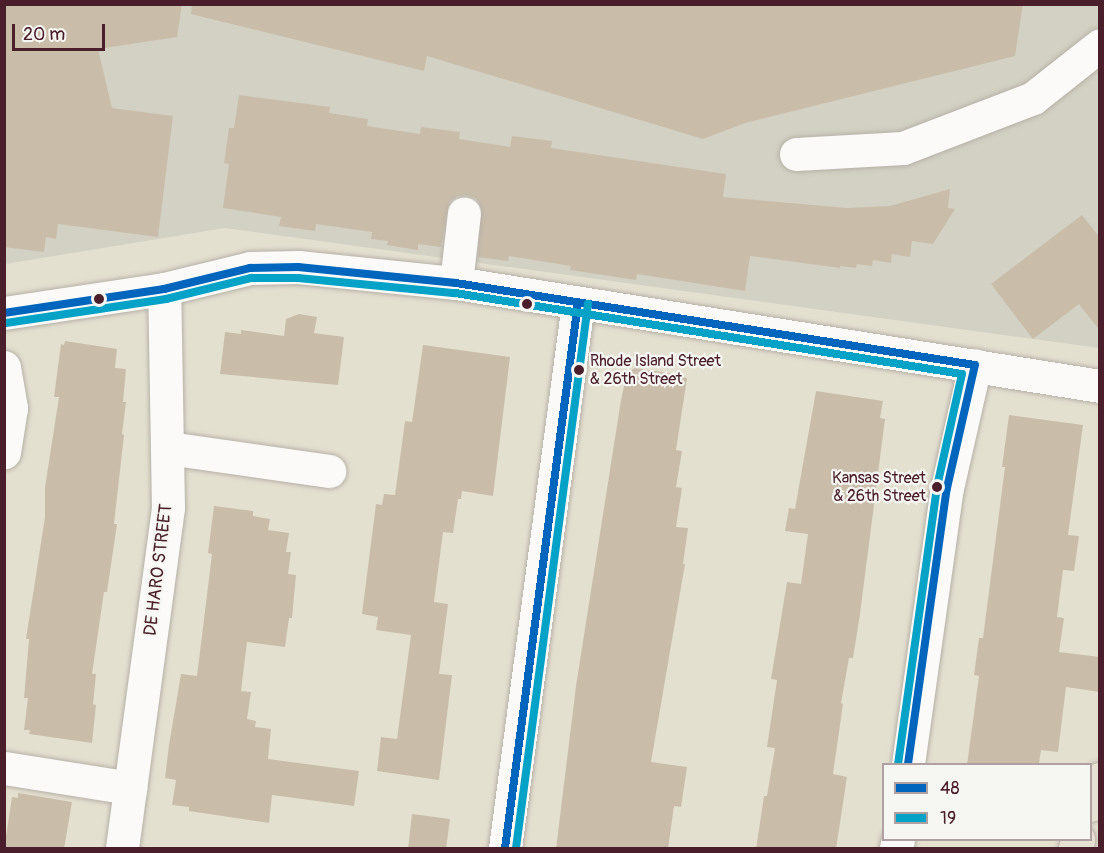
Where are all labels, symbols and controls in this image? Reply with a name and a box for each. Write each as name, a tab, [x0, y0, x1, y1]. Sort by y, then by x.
scale bar	[15, 12, 108, 50]
text: 20 m	[23, 23, 65, 46]
unlabelled marker	[93, 293, 105, 305]
unlabelled marker	[521, 298, 533, 310]
place label: Rhode Island Street & 26th Street	[590, 351, 721, 389]
marker: Rhode Island Street & 26th Street	[573, 364, 585, 376]
place label: Kansas Street & 26th Street	[832, 468, 926, 506]
marker: Kansas Street & 26th Street	[931, 481, 943, 493]
street label: DE HARO STREET	[140, 503, 178, 637]
legend	[882, 763, 1092, 841]
text: 48	[940, 777, 960, 800]
text: 19	[940, 807, 956, 830]

